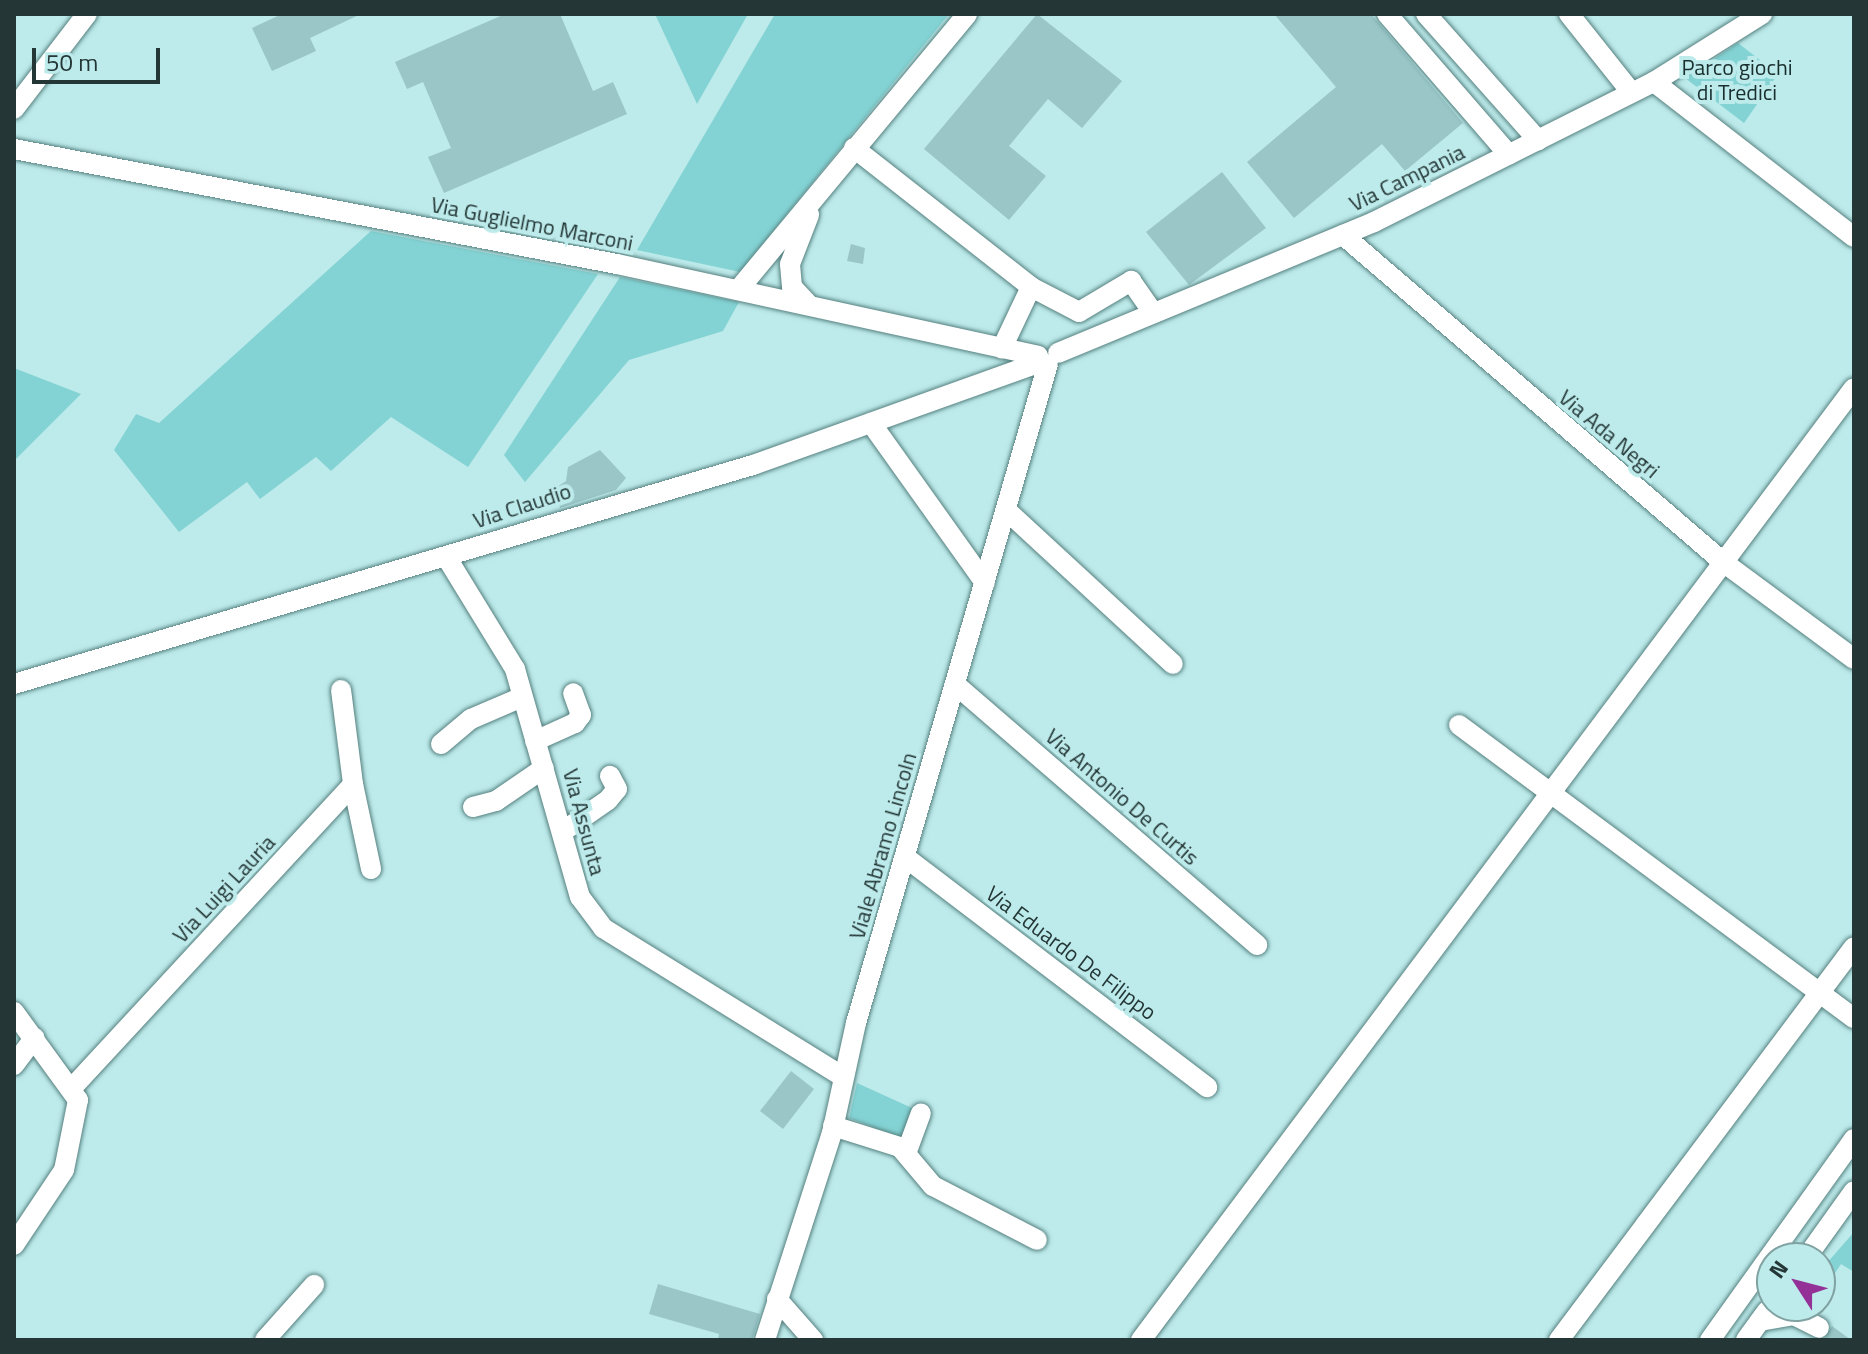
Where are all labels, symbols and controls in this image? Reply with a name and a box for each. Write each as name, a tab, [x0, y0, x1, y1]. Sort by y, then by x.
scale bar	[36, 32, 164, 82]
text: 50 m	[46, 44, 98, 80]
park label: Parco giochi di Tredici	[1681, 54, 1793, 106]
street label: Via Campania	[1345, 139, 1469, 217]
street label: Via Guglielmo Marconi	[429, 191, 635, 257]
street label: Via Ada Negri	[1553, 384, 1665, 484]
street label: Via Claudio	[470, 478, 574, 534]
street label: Via Antonio De Curtis	[1040, 723, 1204, 871]
street label: Viale Abramo Lincoln	[844, 750, 922, 942]
street label: Via Assunta	[557, 766, 611, 878]
street label: Via Luigi Lauria	[167, 830, 281, 948]
street label: Via Eduardo De Filippo	[981, 880, 1161, 1026]
north arrow	[1756, 1242, 1836, 1322]
text: N	[1760, 1253, 1796, 1285]

